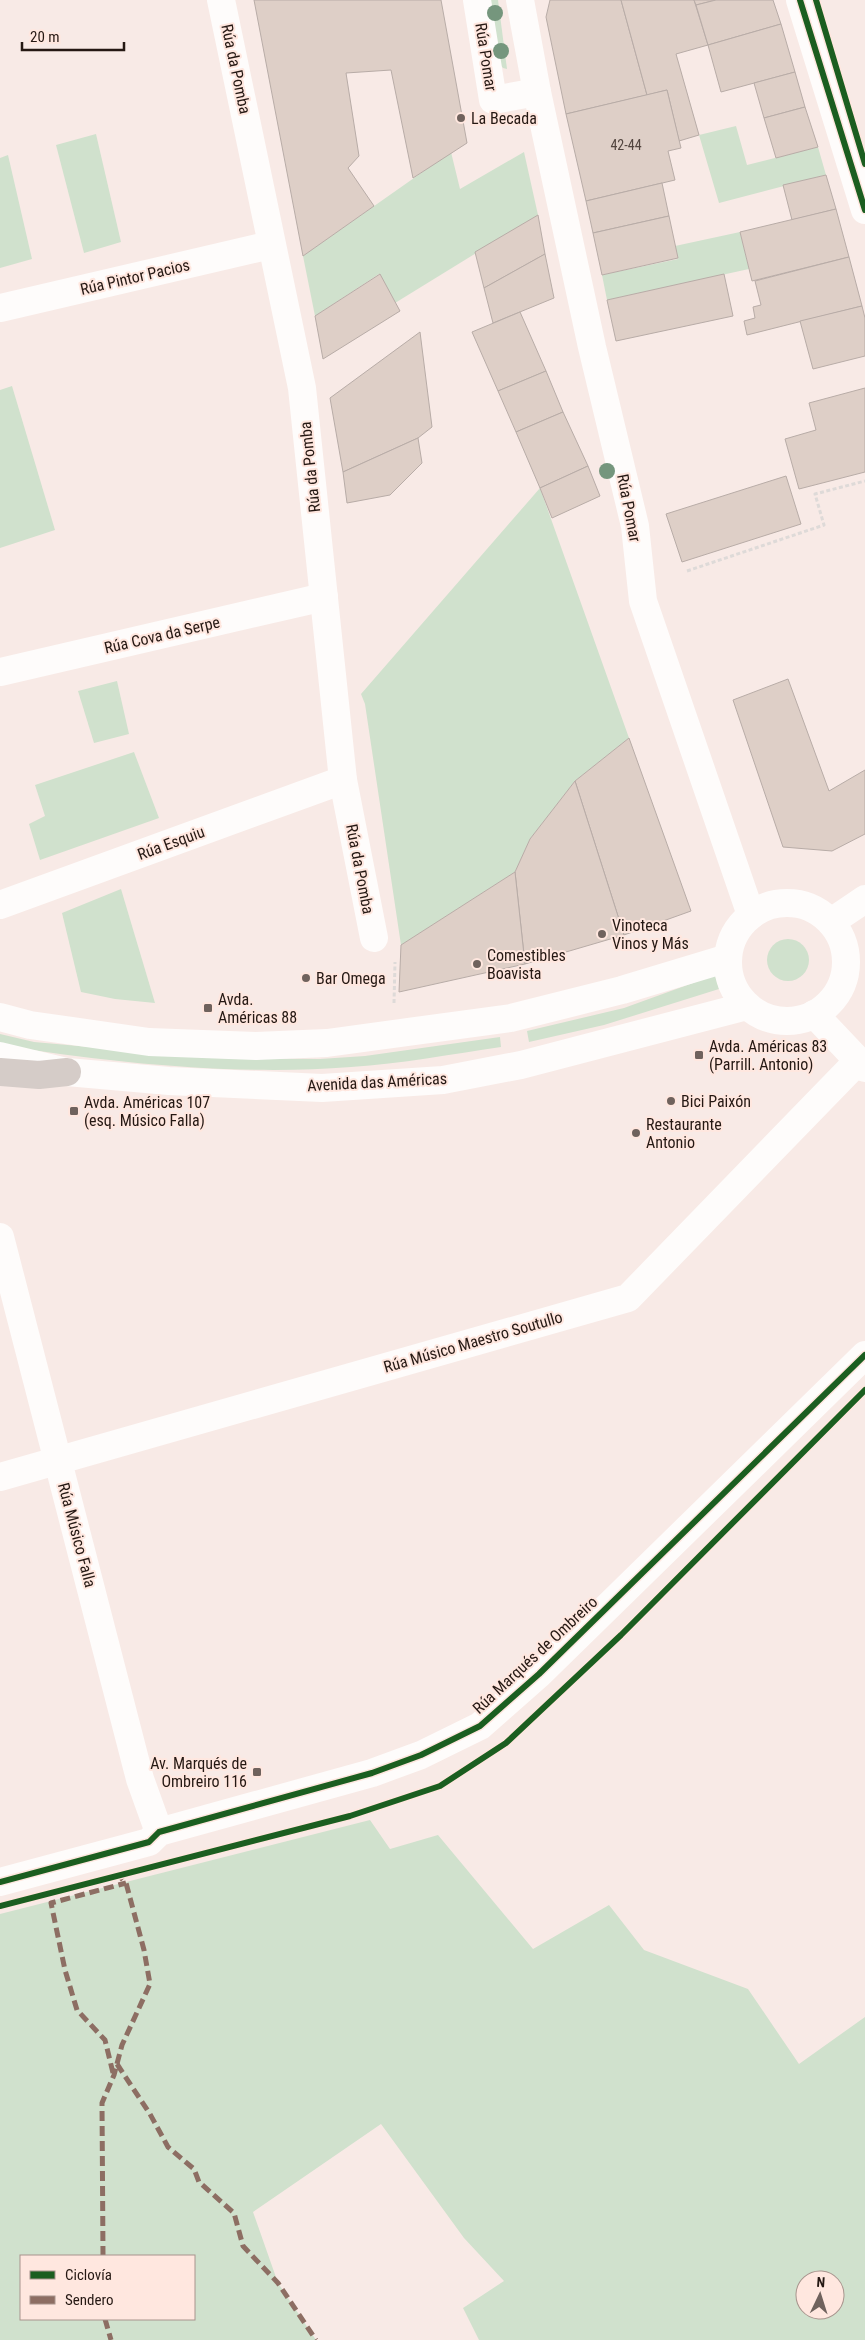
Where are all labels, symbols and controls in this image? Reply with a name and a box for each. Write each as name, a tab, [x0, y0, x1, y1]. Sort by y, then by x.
scale bar	[22, 20, 125, 52]
street label: Rúa Pomar	[471, 21, 501, 93]
street label: Rúa da Pomba	[217, 22, 255, 116]
text: 20 m	[30, 28, 60, 46]
place label: La Becada	[471, 109, 537, 128]
marker: La Becada	[455, 112, 467, 124]
house number: 42-44	[610, 137, 642, 153]
street label: Rúa Pintor Pacios	[78, 255, 192, 299]
street label: Rúa da Pomba	[296, 421, 324, 513]
street label: Rúa Pomar	[613, 472, 645, 544]
street label: Rúa Cova da Serpe	[102, 612, 222, 658]
street label: Rúa Esquiu	[135, 822, 207, 864]
street label: Rúa da Pomba	[342, 822, 378, 916]
place label: Vinoteca Vinos y Más	[612, 916, 689, 953]
marker: Vinoteca Vinos y Más	[596, 928, 608, 940]
place label: Comestibles Boavista	[487, 946, 566, 983]
marker: Comestibles Boavista	[471, 958, 483, 970]
place label: Bar Omega	[316, 969, 386, 988]
marker: Bar Omega	[300, 972, 312, 984]
place label: Avda. Américas 88	[218, 990, 297, 1027]
marker: Avda. Américas 88	[202, 1002, 214, 1014]
place label: Avda. Américas 83 (Parrill. Antonio)	[709, 1037, 827, 1074]
marker: Avda. Américas 83 (Parrill. Antonio)	[693, 1049, 705, 1061]
street label: Avenida das Américas	[307, 1069, 447, 1095]
place label: Bici Paixón	[681, 1092, 751, 1111]
place label: Avda. Américas 107 (esq. Músico Falla)	[84, 1093, 210, 1130]
marker: Bici Paixón	[665, 1095, 677, 1107]
marker: Avda. Américas 107 (esq. Músico Falla)	[68, 1105, 80, 1117]
place label: Restaurante Antonio	[646, 1115, 722, 1152]
marker: Restaurante Antonio	[630, 1127, 642, 1139]
street label: Rúa Músico Maestro Soutullo	[381, 1307, 565, 1377]
street label: Rúa Músico Falla	[54, 1481, 100, 1589]
street label: Rúa Marqués de Ombreiro	[469, 1592, 601, 1718]
place label: Av. Marqués de Ombreiro 116	[150, 1754, 247, 1791]
marker: Av. Marqués de Ombreiro 116	[251, 1766, 263, 1778]
legend	[20, 2255, 195, 2320]
text: Ciclovía	[65, 2266, 112, 2284]
north arrow	[795, 2270, 845, 2320]
text: N	[816, 2274, 826, 2290]
text: Sendero	[65, 2291, 114, 2309]

